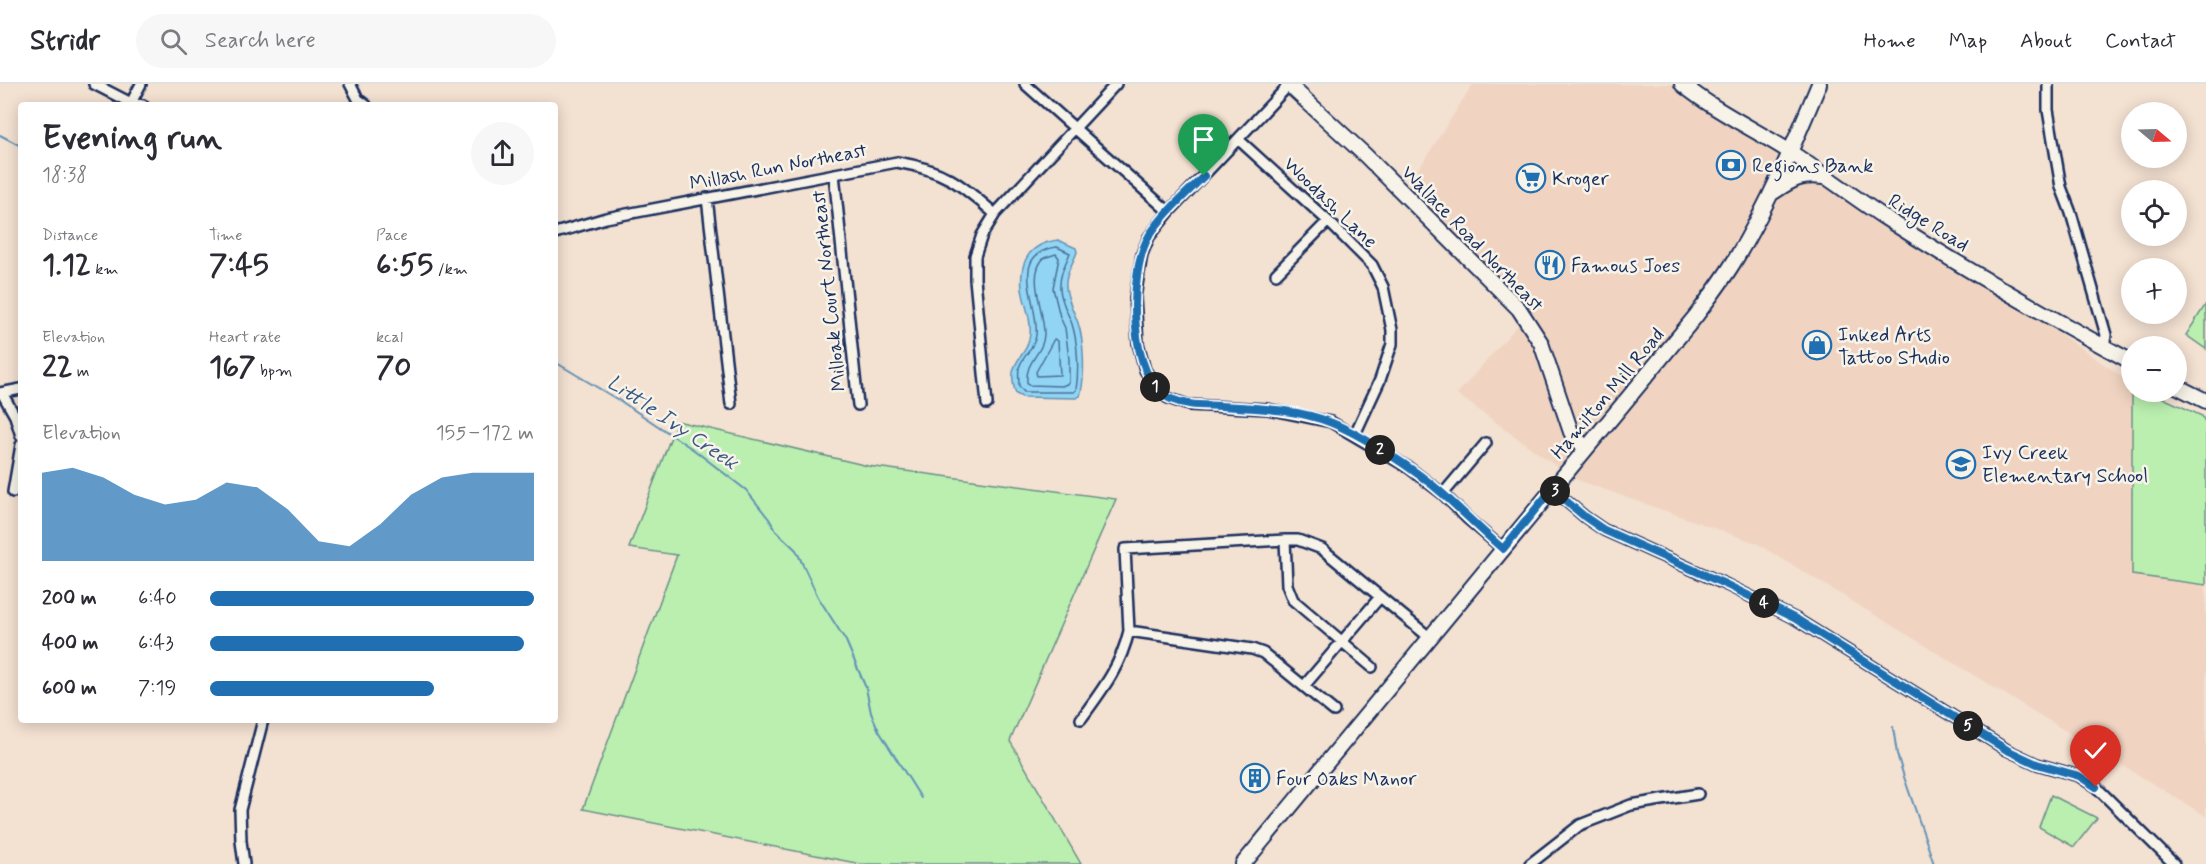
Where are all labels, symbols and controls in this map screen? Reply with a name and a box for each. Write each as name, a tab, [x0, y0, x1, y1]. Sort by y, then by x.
search box	[136, 14, 556, 68]
text: Stridr	[30, 23, 100, 60]
icon: search	[157, 25, 190, 58]
text: Search here	[205, 27, 316, 55]
text: Home	[1864, 27, 1916, 55]
text: Map	[1949, 27, 1987, 55]
text: About	[2020, 27, 2072, 55]
text: Contact	[2105, 27, 2176, 55]
north arrow	[2121, 102, 2187, 168]
map controls	[2121, 102, 2187, 402]
pin	[1178, 114, 1229, 176]
text: Evening run	[42, 117, 222, 161]
button: share	[471, 122, 534, 185]
icon: arrive	[1187, 123, 1220, 156]
street label: Millash Run Northeast	[687, 137, 869, 198]
bank icon: Regions Bank	[1715, 149, 1747, 181]
street label: Woodash Lane	[1277, 151, 1383, 255]
place label: Regions Bank	[1752, 153, 1873, 182]
street label: Wallace Road Northeast	[1395, 160, 1549, 318]
text: 18:38	[42, 162, 87, 189]
supermarket icon: Kroger	[1515, 162, 1547, 194]
place label: Kroger	[1552, 166, 1610, 193]
button: locate	[2121, 180, 2187, 246]
street label: Ridge Road	[1882, 188, 1974, 260]
street label: Milloak Court Northeast	[805, 189, 853, 393]
text: Distance	[42, 225, 98, 246]
text: Time	[209, 225, 243, 246]
text: Pace	[376, 225, 408, 246]
text: 1.12	[42, 246, 91, 285]
text: 7:45	[209, 246, 269, 285]
text: 6:55	[376, 246, 433, 285]
restaurant icon: Famous Joes	[1534, 249, 1566, 281]
place label: Famous Joes	[1571, 253, 1680, 280]
button: +	[2121, 258, 2187, 324]
text: km	[91, 259, 119, 280]
text: /km	[433, 259, 468, 280]
place label: Inked Arts Tattoo Studio	[1838, 322, 1950, 372]
street label: Hamilton Mill Road	[1545, 323, 1671, 465]
text: Elevation	[42, 327, 105, 348]
text: Heart rate	[209, 327, 281, 348]
text: kcal	[376, 327, 403, 348]
shop icon: Inked Arts Tattoo Studio	[1801, 329, 1833, 361]
button: −	[2121, 336, 2187, 402]
text: 22	[42, 348, 73, 387]
text: 167	[209, 348, 256, 387]
text: 70	[376, 348, 411, 387]
text: m	[73, 361, 90, 382]
text: bpm	[256, 361, 292, 382]
water label: Little Ivy Creek	[602, 369, 744, 478]
pin: 1	[1140, 372, 1170, 402]
text: 1	[1151, 376, 1159, 397]
text: Elevation	[42, 420, 121, 447]
text: 155–172 m	[436, 420, 534, 447]
pin: 2	[1365, 435, 1395, 465]
text: 2	[1376, 439, 1384, 460]
place label: Ivy Creek Elementary School	[1982, 440, 2148, 490]
school or university icon: Ivy Creek Elementary School	[1945, 448, 1977, 480]
pin: 3	[1540, 476, 1570, 506]
text: 3	[1551, 480, 1559, 501]
text: 200 m	[42, 585, 97, 612]
text: 6:40	[138, 585, 177, 612]
pin: 4	[1749, 588, 1779, 618]
text: 4	[1759, 592, 1769, 613]
text: 400 m	[42, 630, 98, 657]
text: 6:43	[138, 630, 174, 657]
text: 600 m	[42, 675, 97, 702]
text: 7:19	[138, 675, 176, 702]
pin: 5	[1953, 711, 1983, 741]
text: 5	[1963, 715, 1973, 736]
pin	[2070, 725, 2121, 787]
icon: check	[2079, 734, 2112, 767]
building icon: Four Oaks Manor	[1239, 762, 1271, 794]
place label: Four Oaks Manor	[1276, 766, 1417, 793]

